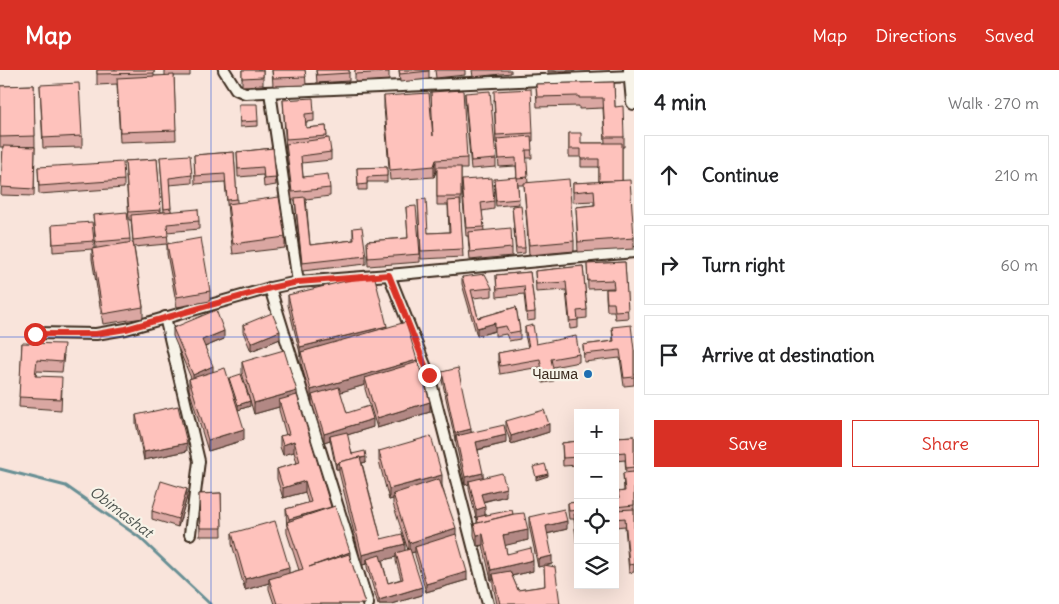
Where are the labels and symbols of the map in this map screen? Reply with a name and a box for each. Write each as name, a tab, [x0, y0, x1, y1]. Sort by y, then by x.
route start	[24, 323, 47, 346]
route end	[418, 364, 441, 387]
place label: Чашма	[532, 365, 578, 383]
marker: Чашма	[582, 368, 594, 380]
water label: Obimashat	[86, 482, 158, 543]

